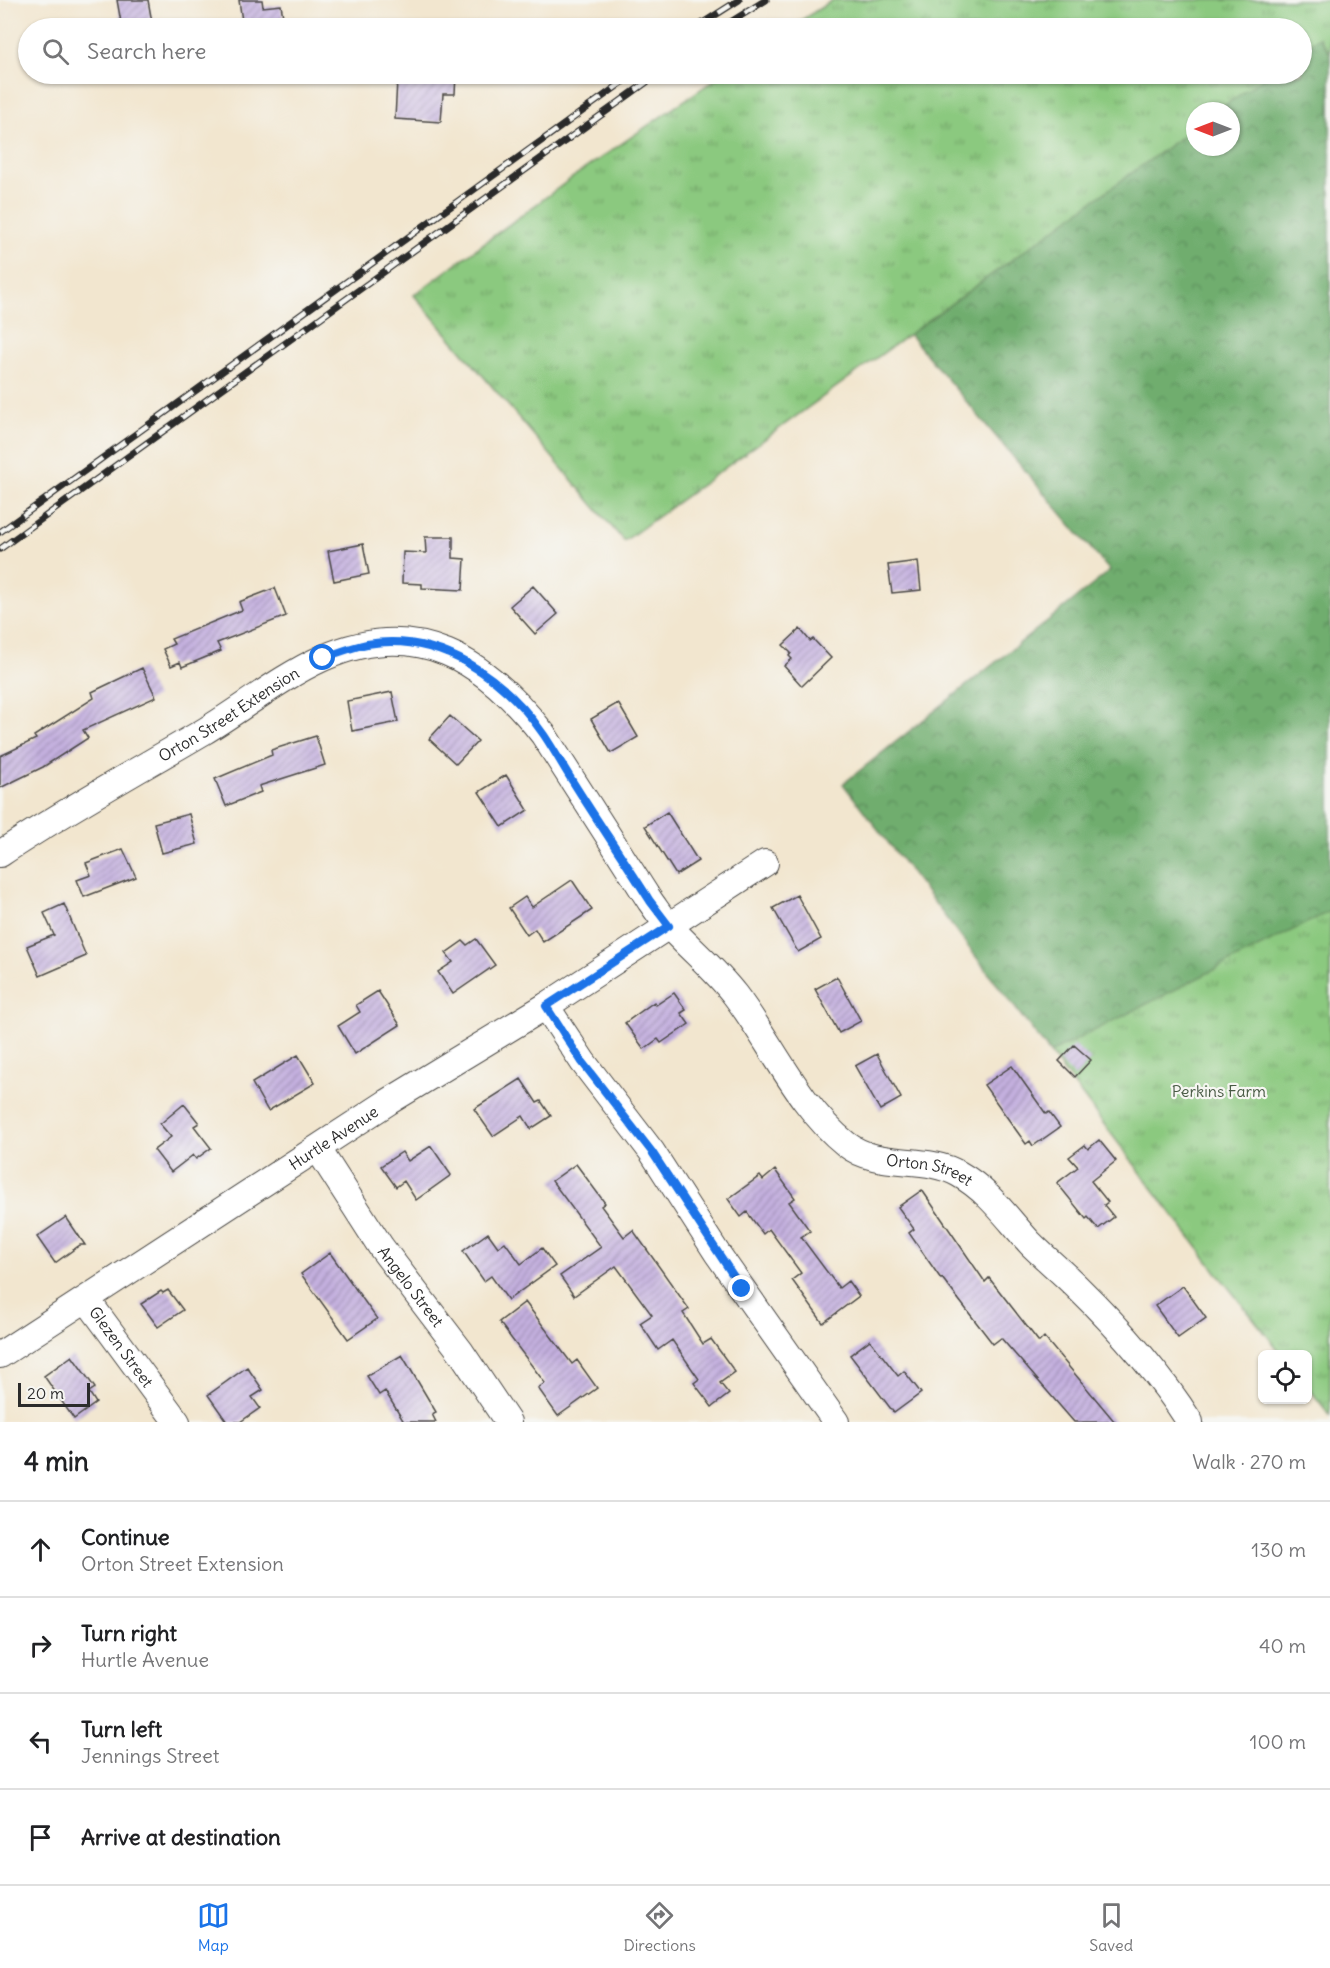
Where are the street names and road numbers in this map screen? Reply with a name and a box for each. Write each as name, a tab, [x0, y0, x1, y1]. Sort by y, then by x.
street label: Orton Street Extension	[155, 663, 302, 766]
street label: Hurtle Avenue	[285, 1101, 382, 1174]
street label: Orton Street	[885, 1150, 977, 1190]
street label: Angelo Street	[374, 1242, 448, 1331]
street label: Glezen Street	[85, 1302, 158, 1392]

